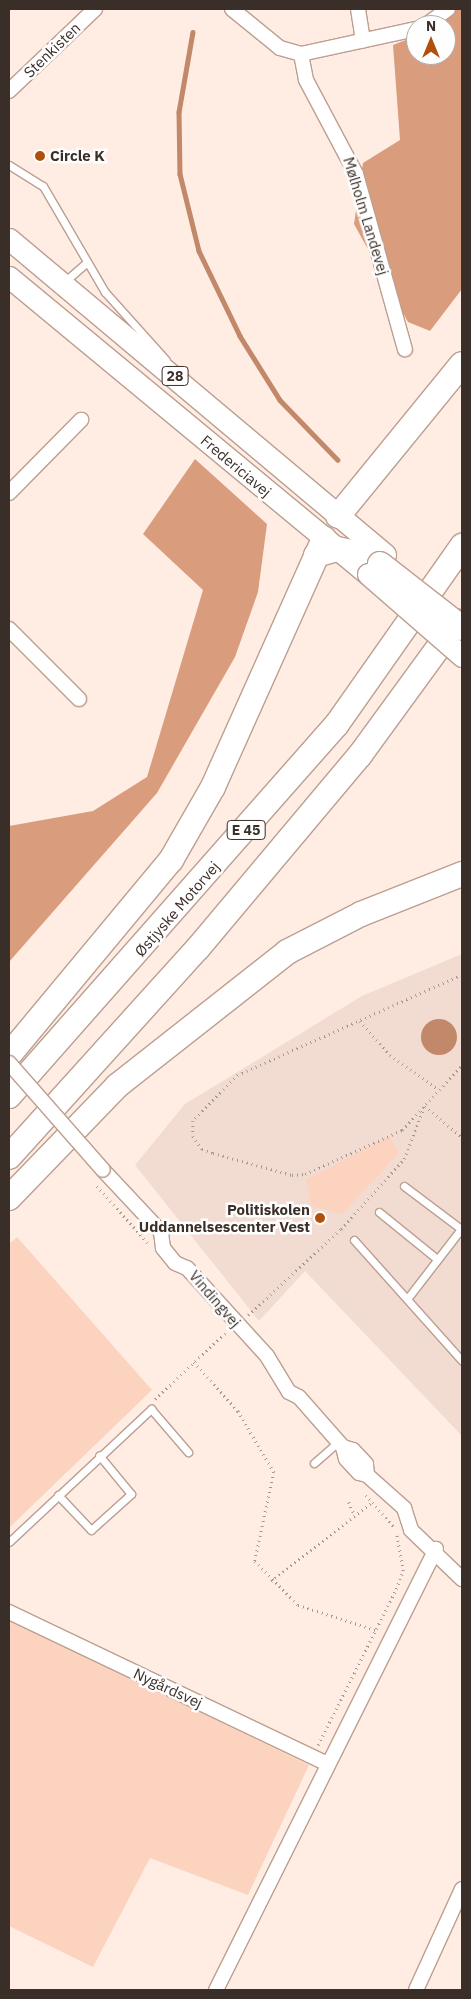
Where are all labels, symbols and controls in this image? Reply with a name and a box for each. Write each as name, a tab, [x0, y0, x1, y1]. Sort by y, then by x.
north arrow	[406, 15, 456, 65]
text: N	[426, 17, 436, 35]
street label: Stenkisten	[20, 19, 84, 81]
place label: Circle K	[50, 147, 105, 165]
marker: Circle K	[34, 150, 46, 162]
street label: Mølholm Landevej	[339, 155, 393, 277]
road number: 28	[161, 364, 189, 388]
street label: Fredericiavej	[197, 431, 275, 501]
road number: E 45	[226, 818, 266, 842]
street label: Østjyske Motorvej	[131, 858, 223, 960]
place label: Politiskolen Uddannelsescenter Vest	[139, 1200, 310, 1235]
marker: Politiskolen Uddannelsescenter Vest	[314, 1212, 326, 1224]
street label: Vindingvej	[185, 1267, 245, 1331]
street label: Nygårdsvej	[131, 1664, 205, 1712]

